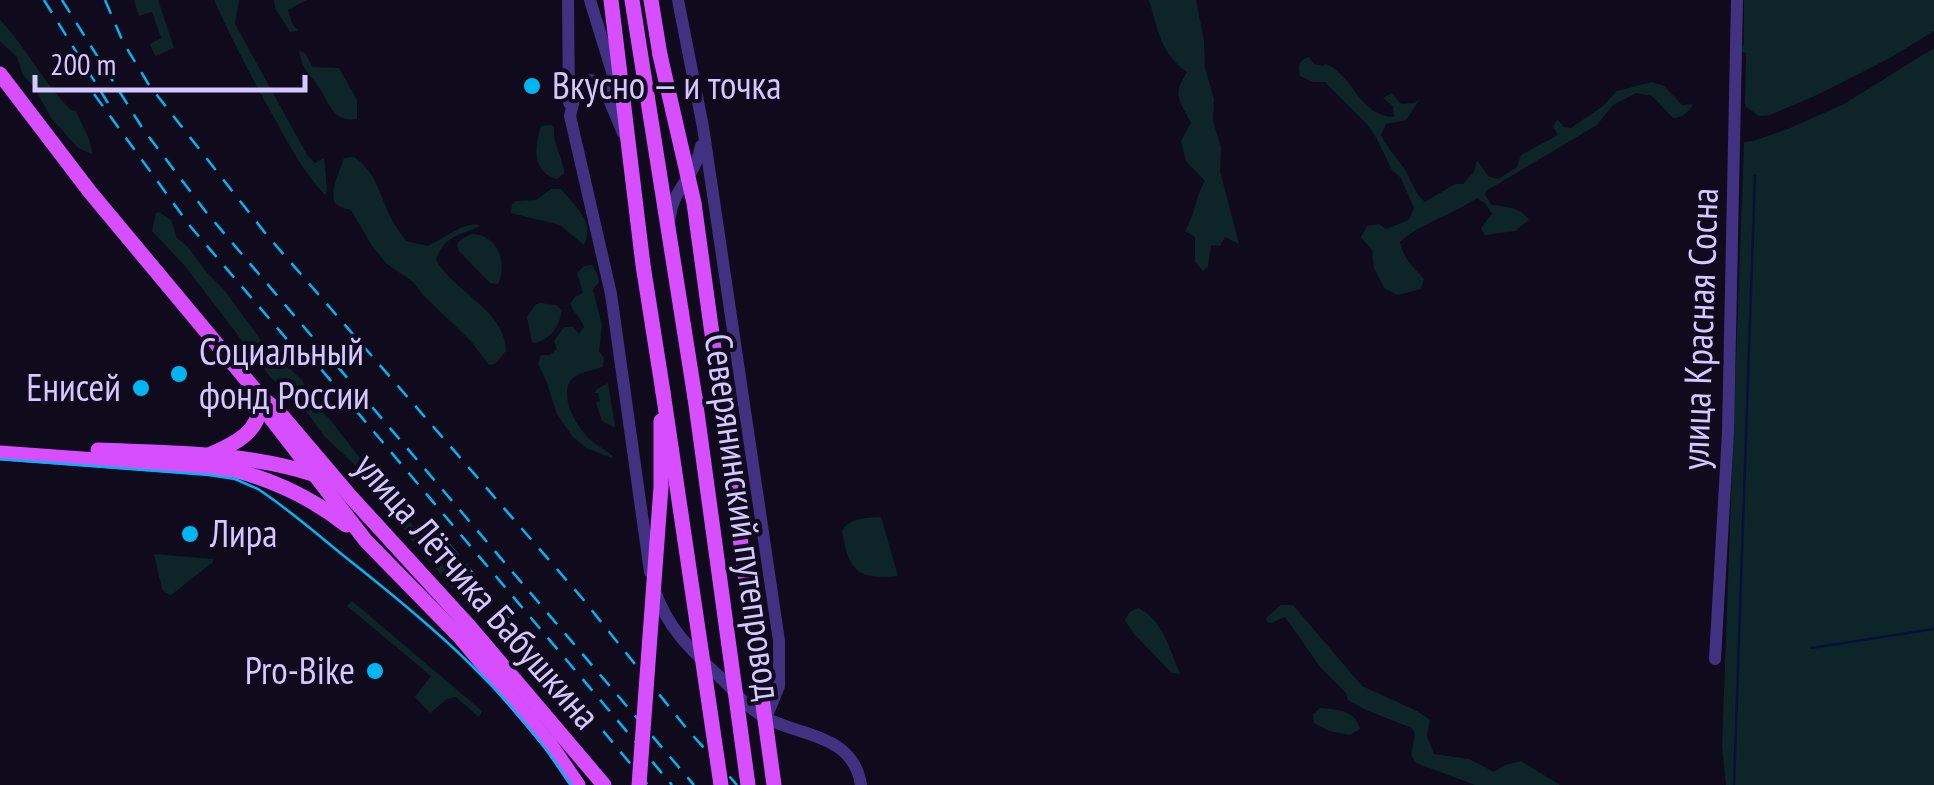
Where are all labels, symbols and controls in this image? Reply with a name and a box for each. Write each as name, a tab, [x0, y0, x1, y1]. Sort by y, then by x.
scale bar	[35, 30, 305, 92]
text: 200 m	[50, 44, 116, 83]
place label: Вкусно — и точка	[552, 60, 781, 109]
marker: Вкусно — и точка	[521, 75, 543, 97]
street label: улица Красная Сосна	[1669, 187, 1728, 471]
place label: Социальный фонд России	[199, 326, 370, 419]
street label: Северянинский путепровод	[695, 330, 795, 703]
place label: Енисей	[26, 362, 121, 411]
marker: Социальный фонд России	[168, 363, 190, 385]
marker: Енисей	[130, 377, 152, 399]
street label: улица Лётчика Бабушкина	[345, 442, 612, 738]
place label: Лира	[209, 508, 278, 557]
marker: Лира	[179, 523, 201, 545]
place label: Pro-Bike	[245, 645, 355, 694]
marker: Pro-Bike	[364, 660, 386, 682]

